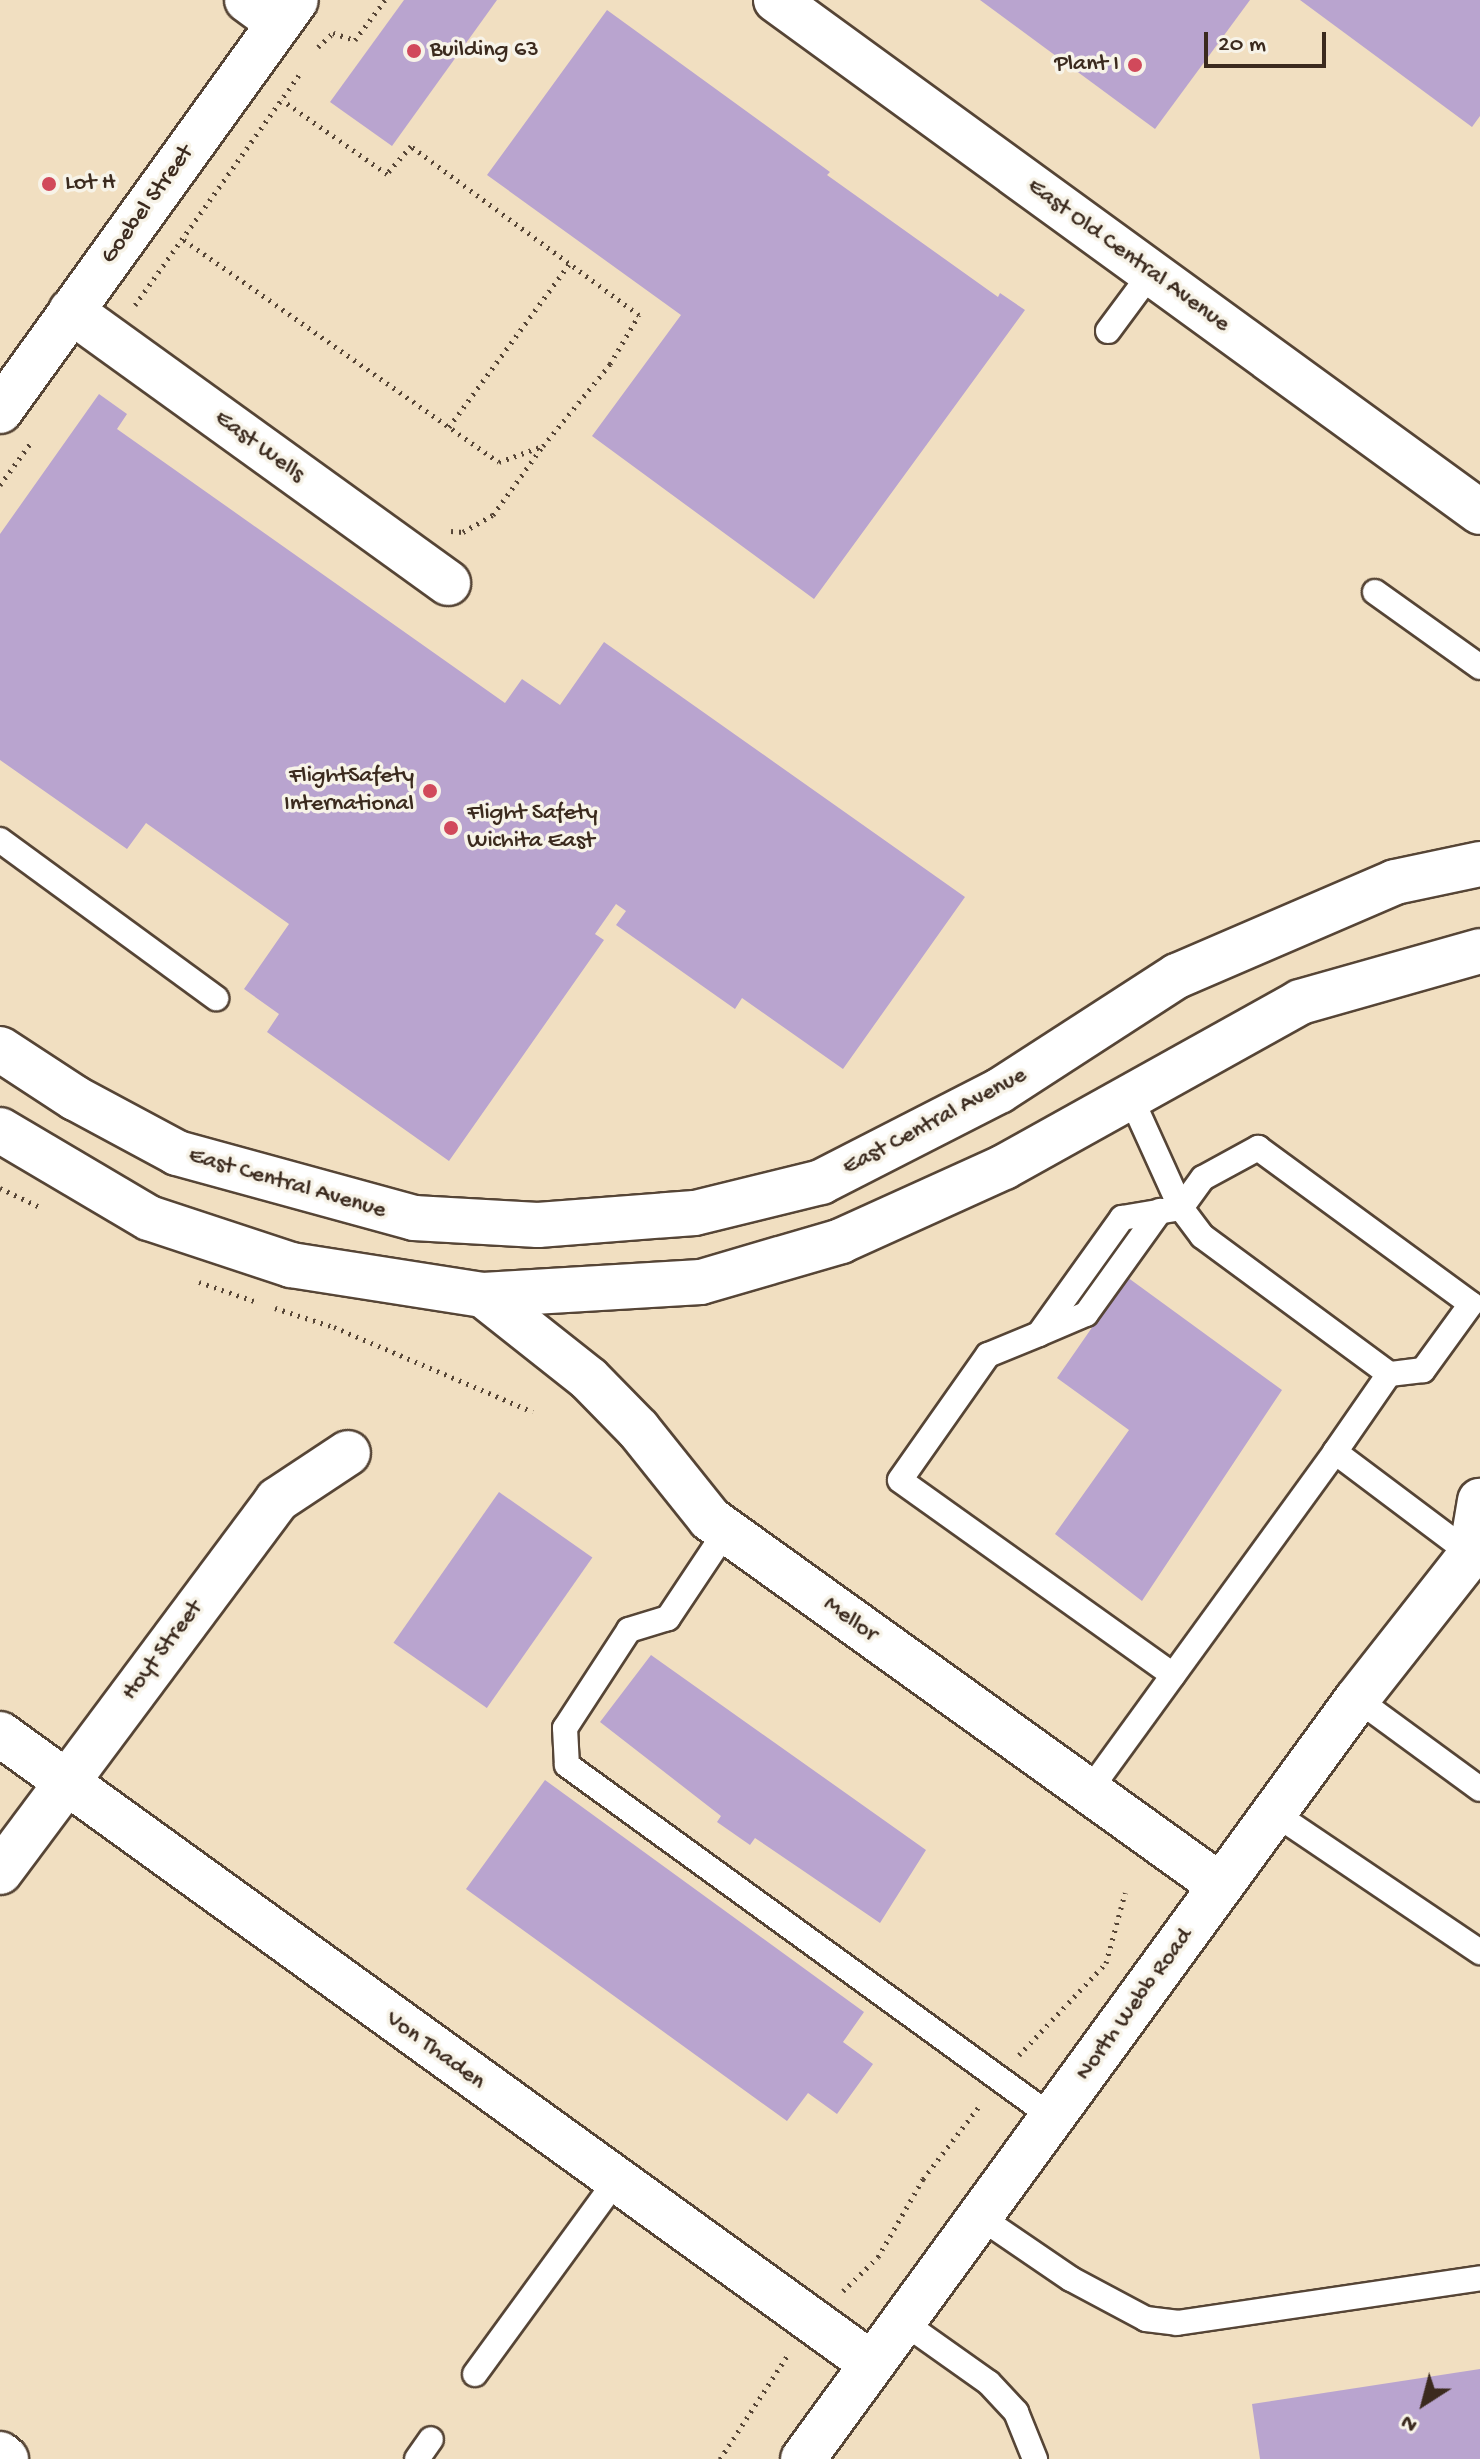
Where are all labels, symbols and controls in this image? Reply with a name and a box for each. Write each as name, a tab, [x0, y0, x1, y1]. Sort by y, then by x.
scale bar	[1208, 16, 1330, 66]
text: 20 m	[1218, 31, 1266, 60]
place label: Building 63	[430, 37, 539, 65]
marker: Building 63	[405, 42, 423, 60]
place label: Plant I	[1054, 51, 1119, 79]
marker: Plant I	[1126, 56, 1144, 74]
street label: Goebel Street	[95, 140, 201, 270]
place label: Lot H	[65, 170, 115, 198]
street label: East Old Central Avenue	[1021, 173, 1235, 339]
marker: Lot H	[40, 175, 58, 193]
street label: East Wells	[208, 405, 310, 489]
place label: FlightSafety International	[284, 763, 414, 819]
marker: FlightSafety International	[421, 782, 439, 800]
place label: Flight Safety Wichita East	[467, 800, 598, 856]
marker: Flight Safety Wichita East	[442, 819, 460, 837]
street label: East Central Avenue	[838, 1061, 1032, 1183]
street label: East Central Avenue	[185, 1142, 389, 1226]
street label: Mellor	[817, 1591, 883, 1649]
street label: Hoyt Street	[116, 1595, 210, 1707]
street label: North Webb Road	[1070, 1923, 1200, 2087]
street label: Von Thaden	[380, 2005, 490, 2097]
north arrow	[1384, 2363, 1464, 2443]
text: N	[1396, 2408, 1423, 2437]

